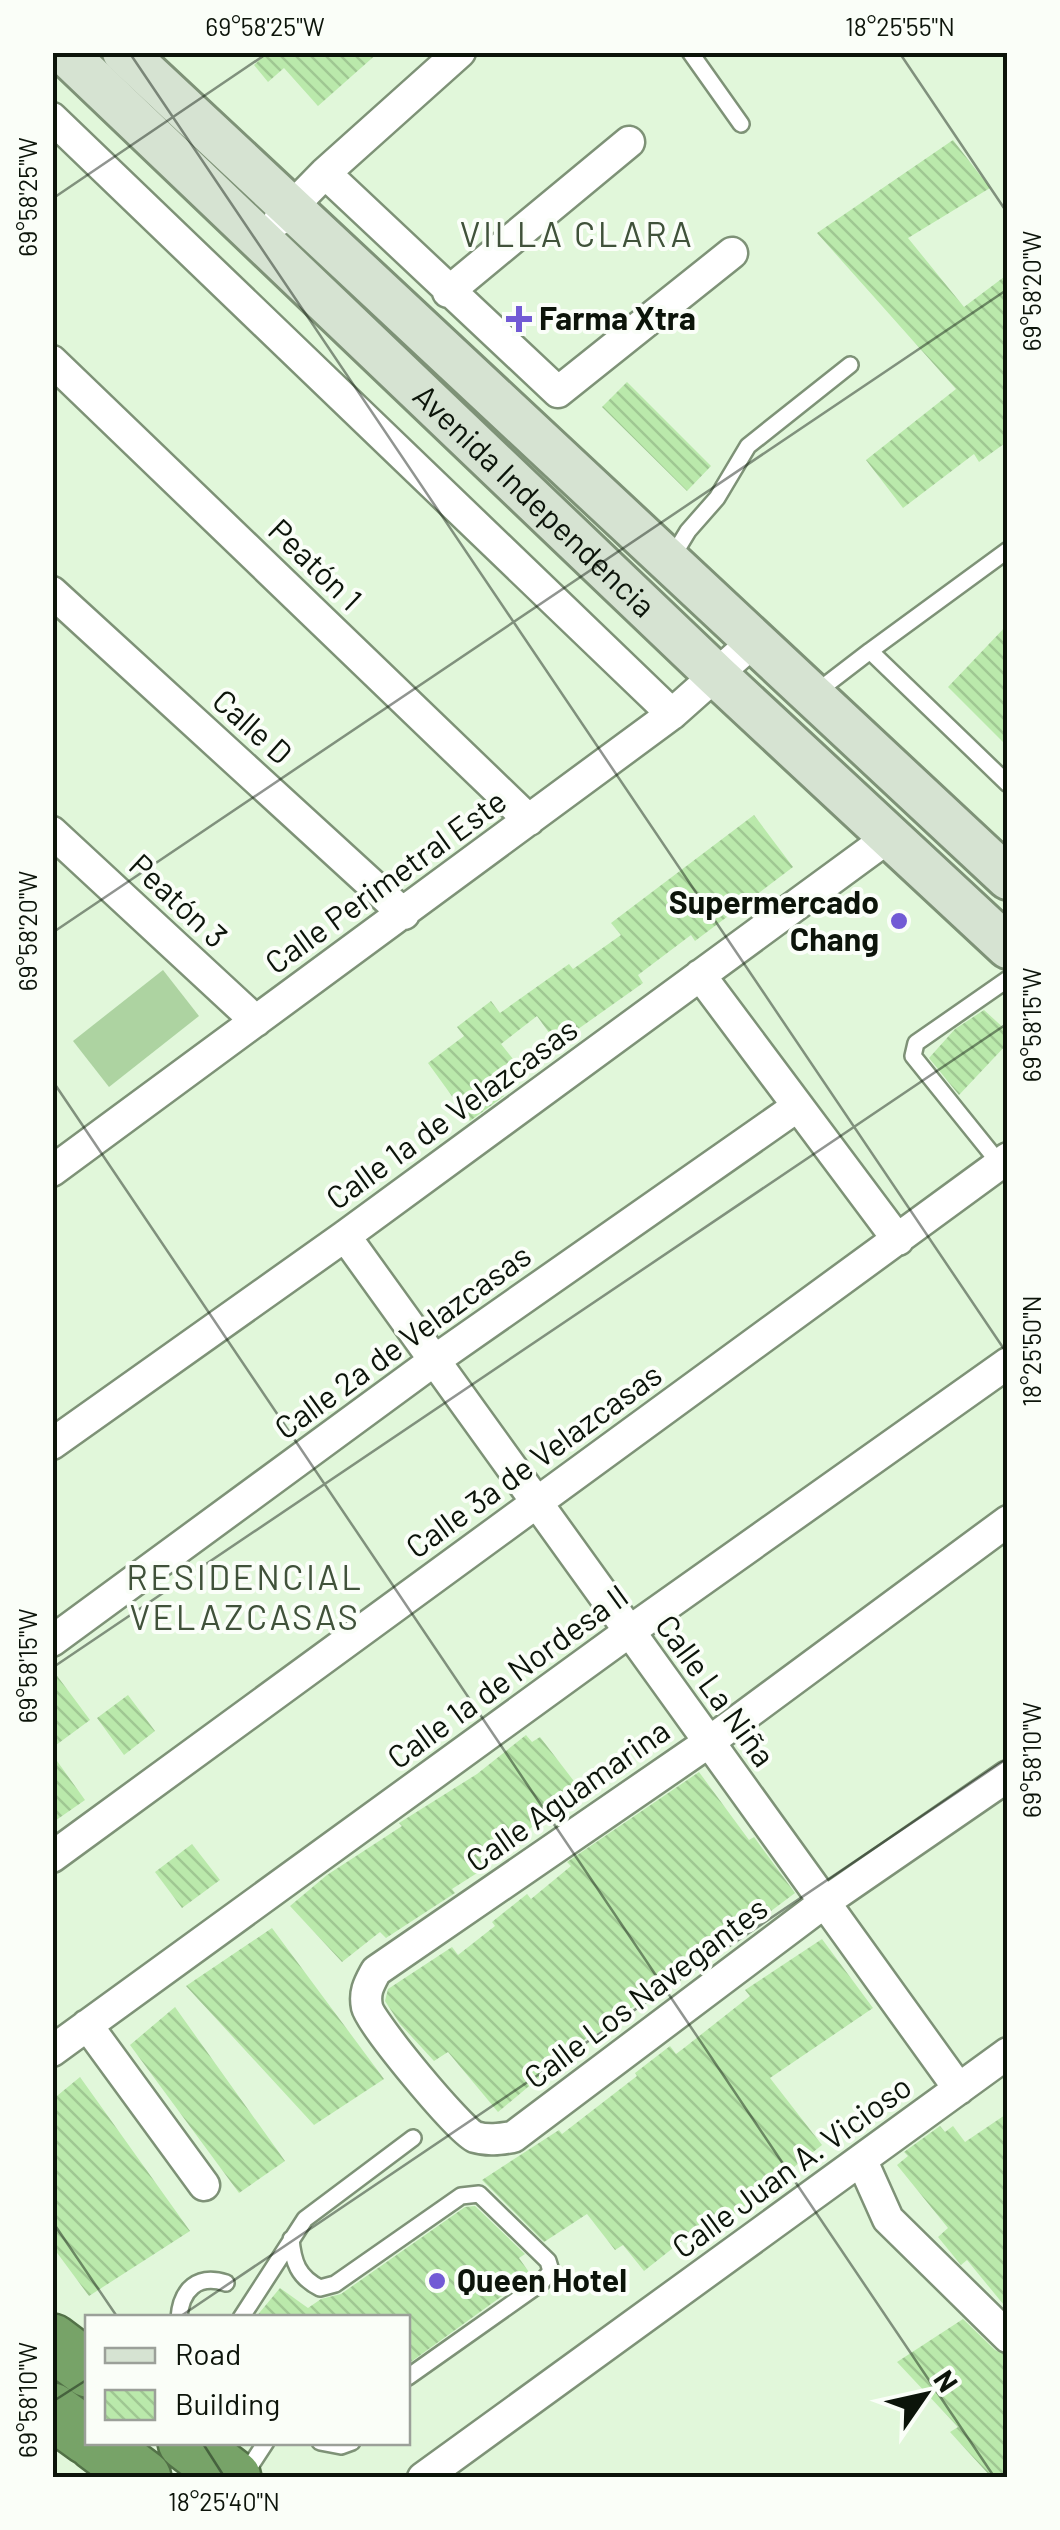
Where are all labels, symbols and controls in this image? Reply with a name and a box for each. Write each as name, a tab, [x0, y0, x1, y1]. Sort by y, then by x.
text: 69°58'25"W	[205, 11, 325, 41]
text: 18°25'55"N	[845, 11, 955, 41]
text: 69°58'25"W	[12, 137, 42, 257]
district label: VILLA CLARA	[460, 212, 694, 254]
text: 69°58'20"W	[1016, 231, 1046, 351]
place label: Farma Xtra	[539, 298, 696, 336]
marker: Farma Xtra	[508, 308, 530, 330]
street label: Avenida Independencia	[406, 375, 664, 624]
street label: Peatón 1	[262, 510, 371, 617]
street label: Calle D	[206, 680, 301, 771]
street label: Calle Perimetral Este	[257, 780, 513, 980]
street label: Peatón 3	[123, 845, 236, 954]
text: 69°58'20"W	[12, 871, 42, 991]
place label: Supermercado Chang	[669, 882, 879, 957]
marker: Supermercado Chang	[888, 910, 910, 932]
text: 69°58'15"W	[1016, 968, 1046, 1082]
street label: Calle 1a de Velazcasas	[318, 1009, 584, 1216]
street label: Calle 2a de Velazcasas	[266, 1235, 537, 1446]
text: 18°25'50"N	[1016, 1295, 1046, 1407]
street label: Calle 3a de Velazcasas	[398, 1354, 668, 1565]
district label: RESIDENCIAL VELAZCASAS	[126, 1555, 364, 1637]
street label: Calle 1a de Nordesa II	[379, 1575, 635, 1775]
street label: Calle La Niña	[649, 1607, 784, 1773]
text: 69°58'15"W	[12, 1609, 42, 1723]
text: 69°58'10"W	[1016, 1702, 1046, 1818]
street label: Calle Aguamarina	[458, 1710, 676, 1879]
street label: Calle Los Navegantes	[516, 1888, 774, 2095]
street label: Calle Juan A. Vicioso	[664, 2066, 918, 2265]
place label: Queen Hotel	[457, 2260, 627, 2298]
marker: Queen Hotel	[426, 2270, 448, 2292]
legend	[85, 2315, 410, 2445]
text: Road	[175, 2335, 241, 2371]
text: 69°58'10"W	[12, 2342, 42, 2458]
north arrow	[875, 2345, 975, 2445]
text: N	[927, 2363, 966, 2398]
text: Building	[175, 2385, 280, 2421]
text: 18°25'40"N	[168, 2486, 280, 2516]

